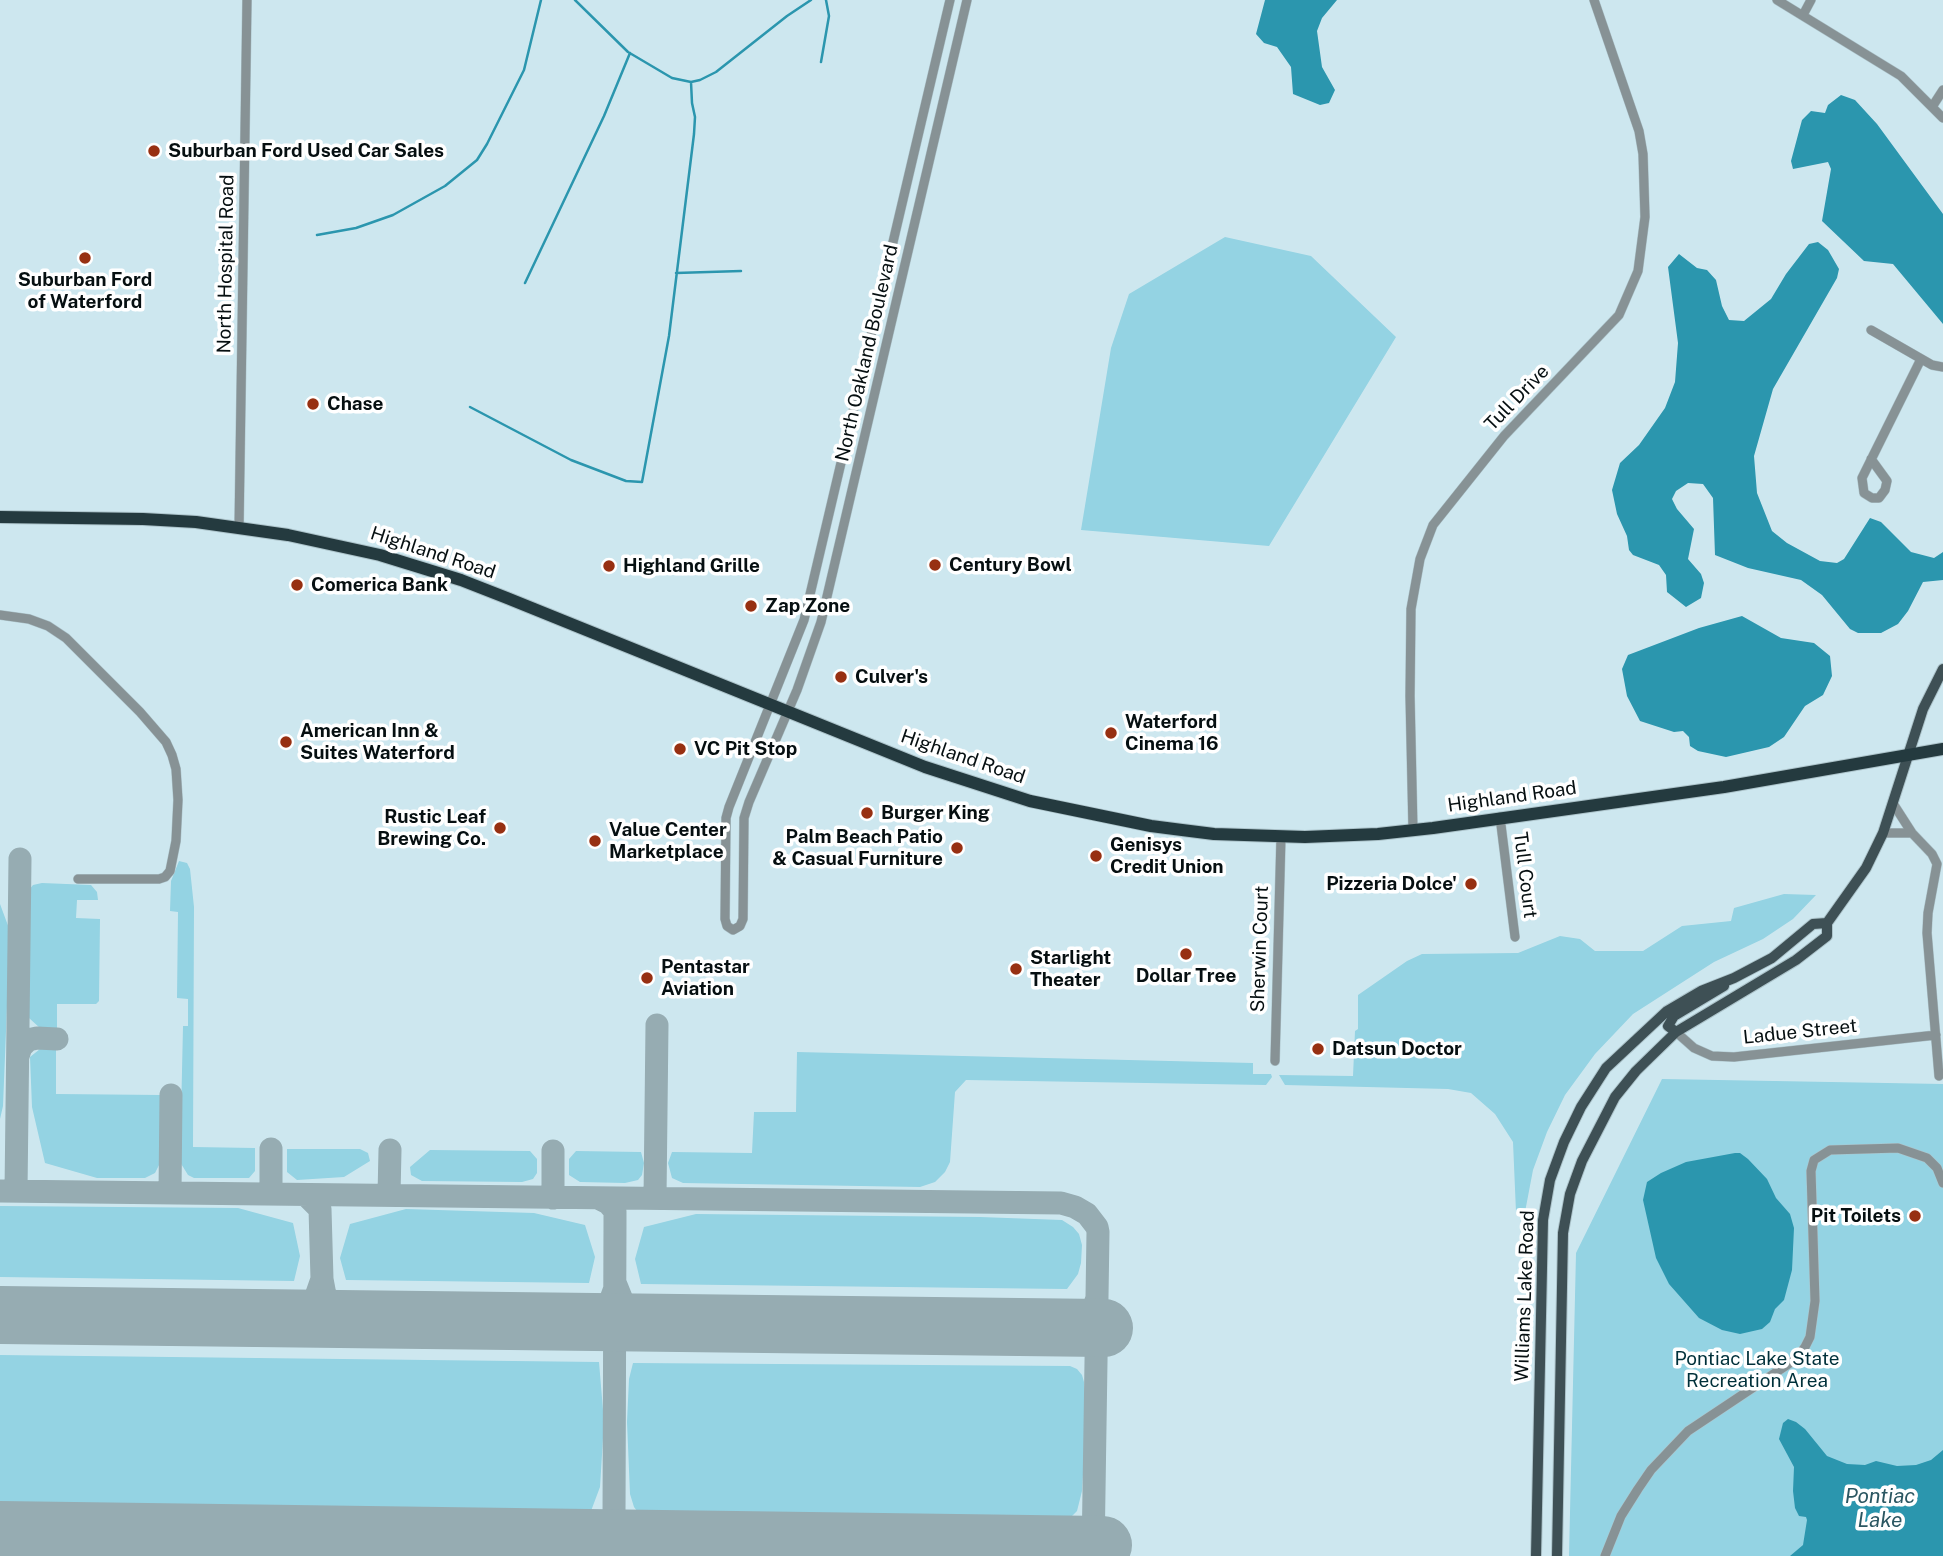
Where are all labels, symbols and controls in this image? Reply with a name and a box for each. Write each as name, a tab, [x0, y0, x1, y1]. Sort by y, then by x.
place label: Suburban Ford Used Car Sales	[168, 140, 444, 162]
marker: Suburban Ford Used Car Sales	[146, 143, 162, 159]
street label: North Hospital Road	[213, 174, 239, 354]
street label: North Oakland Boulevard	[831, 242, 903, 464]
marker: Suburban Ford of Waterford	[77, 250, 93, 266]
place label: Suburban Ford of Waterford	[18, 269, 152, 313]
street label: Tull Drive	[1480, 360, 1554, 436]
place label: Chase	[327, 393, 383, 415]
marker: Chase	[305, 396, 321, 412]
street label: Highland Road	[368, 522, 498, 584]
place label: Century Bowl	[949, 554, 1072, 576]
place label: Highland Grille	[623, 555, 760, 577]
marker: Century Bowl	[927, 557, 943, 573]
marker: Highland Grille	[601, 558, 617, 574]
place label: Comerica Bank	[311, 574, 448, 596]
marker: Comerica Bank	[289, 577, 305, 593]
place label: Zap Zone	[765, 595, 850, 617]
marker: Zap Zone	[743, 598, 759, 614]
place label: Culver's	[855, 666, 928, 688]
marker: Culver's	[833, 669, 849, 685]
place label: Waterford Cinema 16	[1125, 711, 1219, 755]
place label: American Inn & Suites Waterford	[300, 720, 455, 764]
street label: Highland Road	[898, 725, 1028, 789]
marker: Waterford Cinema 16	[1103, 725, 1119, 741]
marker: American Inn & Suites Waterford	[278, 734, 294, 750]
place label: VC Pit Stop	[694, 738, 797, 760]
marker: VC Pit Stop	[672, 741, 688, 757]
street label: Highland Road	[1446, 777, 1578, 817]
place label: Burger King	[881, 802, 990, 824]
marker: Burger King	[859, 805, 875, 821]
place label: Rustic Leaf Brewing Co.	[377, 806, 486, 850]
place label: Value Center Marketplace	[609, 819, 727, 863]
marker: Rustic Leaf Brewing Co.	[492, 820, 508, 836]
place label: Palm Beach Patio & Casual Furniture	[772, 826, 943, 870]
street label: Tull Court	[1508, 831, 1542, 919]
marker: Value Center Marketplace	[587, 833, 603, 849]
place label: Genisys Credit Union	[1110, 834, 1224, 878]
marker: Palm Beach Patio & Casual Furniture	[949, 840, 965, 856]
marker: Genisys Credit Union	[1088, 848, 1104, 864]
place label: Pizzeria Dolce'	[1326, 873, 1457, 895]
marker: Pizzeria Dolce'	[1463, 876, 1479, 892]
street label: Sherwin Court	[1246, 885, 1274, 1013]
marker: Dollar Tree	[1178, 946, 1194, 962]
place label: Starlight Theater	[1030, 947, 1111, 991]
place label: Pentastar Aviation	[661, 956, 750, 1000]
marker: Starlight Theater	[1008, 961, 1024, 977]
place label: Dollar Tree	[1136, 965, 1236, 987]
marker: Pentastar Aviation	[639, 970, 655, 986]
street label: Ladue Street	[1742, 1015, 1858, 1049]
place label: Datsun Doctor	[1332, 1038, 1462, 1060]
marker: Datsun Doctor	[1310, 1041, 1326, 1057]
place label: Pit Toilets	[1811, 1205, 1901, 1227]
marker: Pit Toilets	[1907, 1208, 1923, 1224]
street label: Williams Lake Road	[1511, 1210, 1539, 1382]
park label: Pontiac Lake State Recreation Area	[1674, 1348, 1840, 1392]
water label: Pontiac Lake	[1845, 1484, 1915, 1534]

